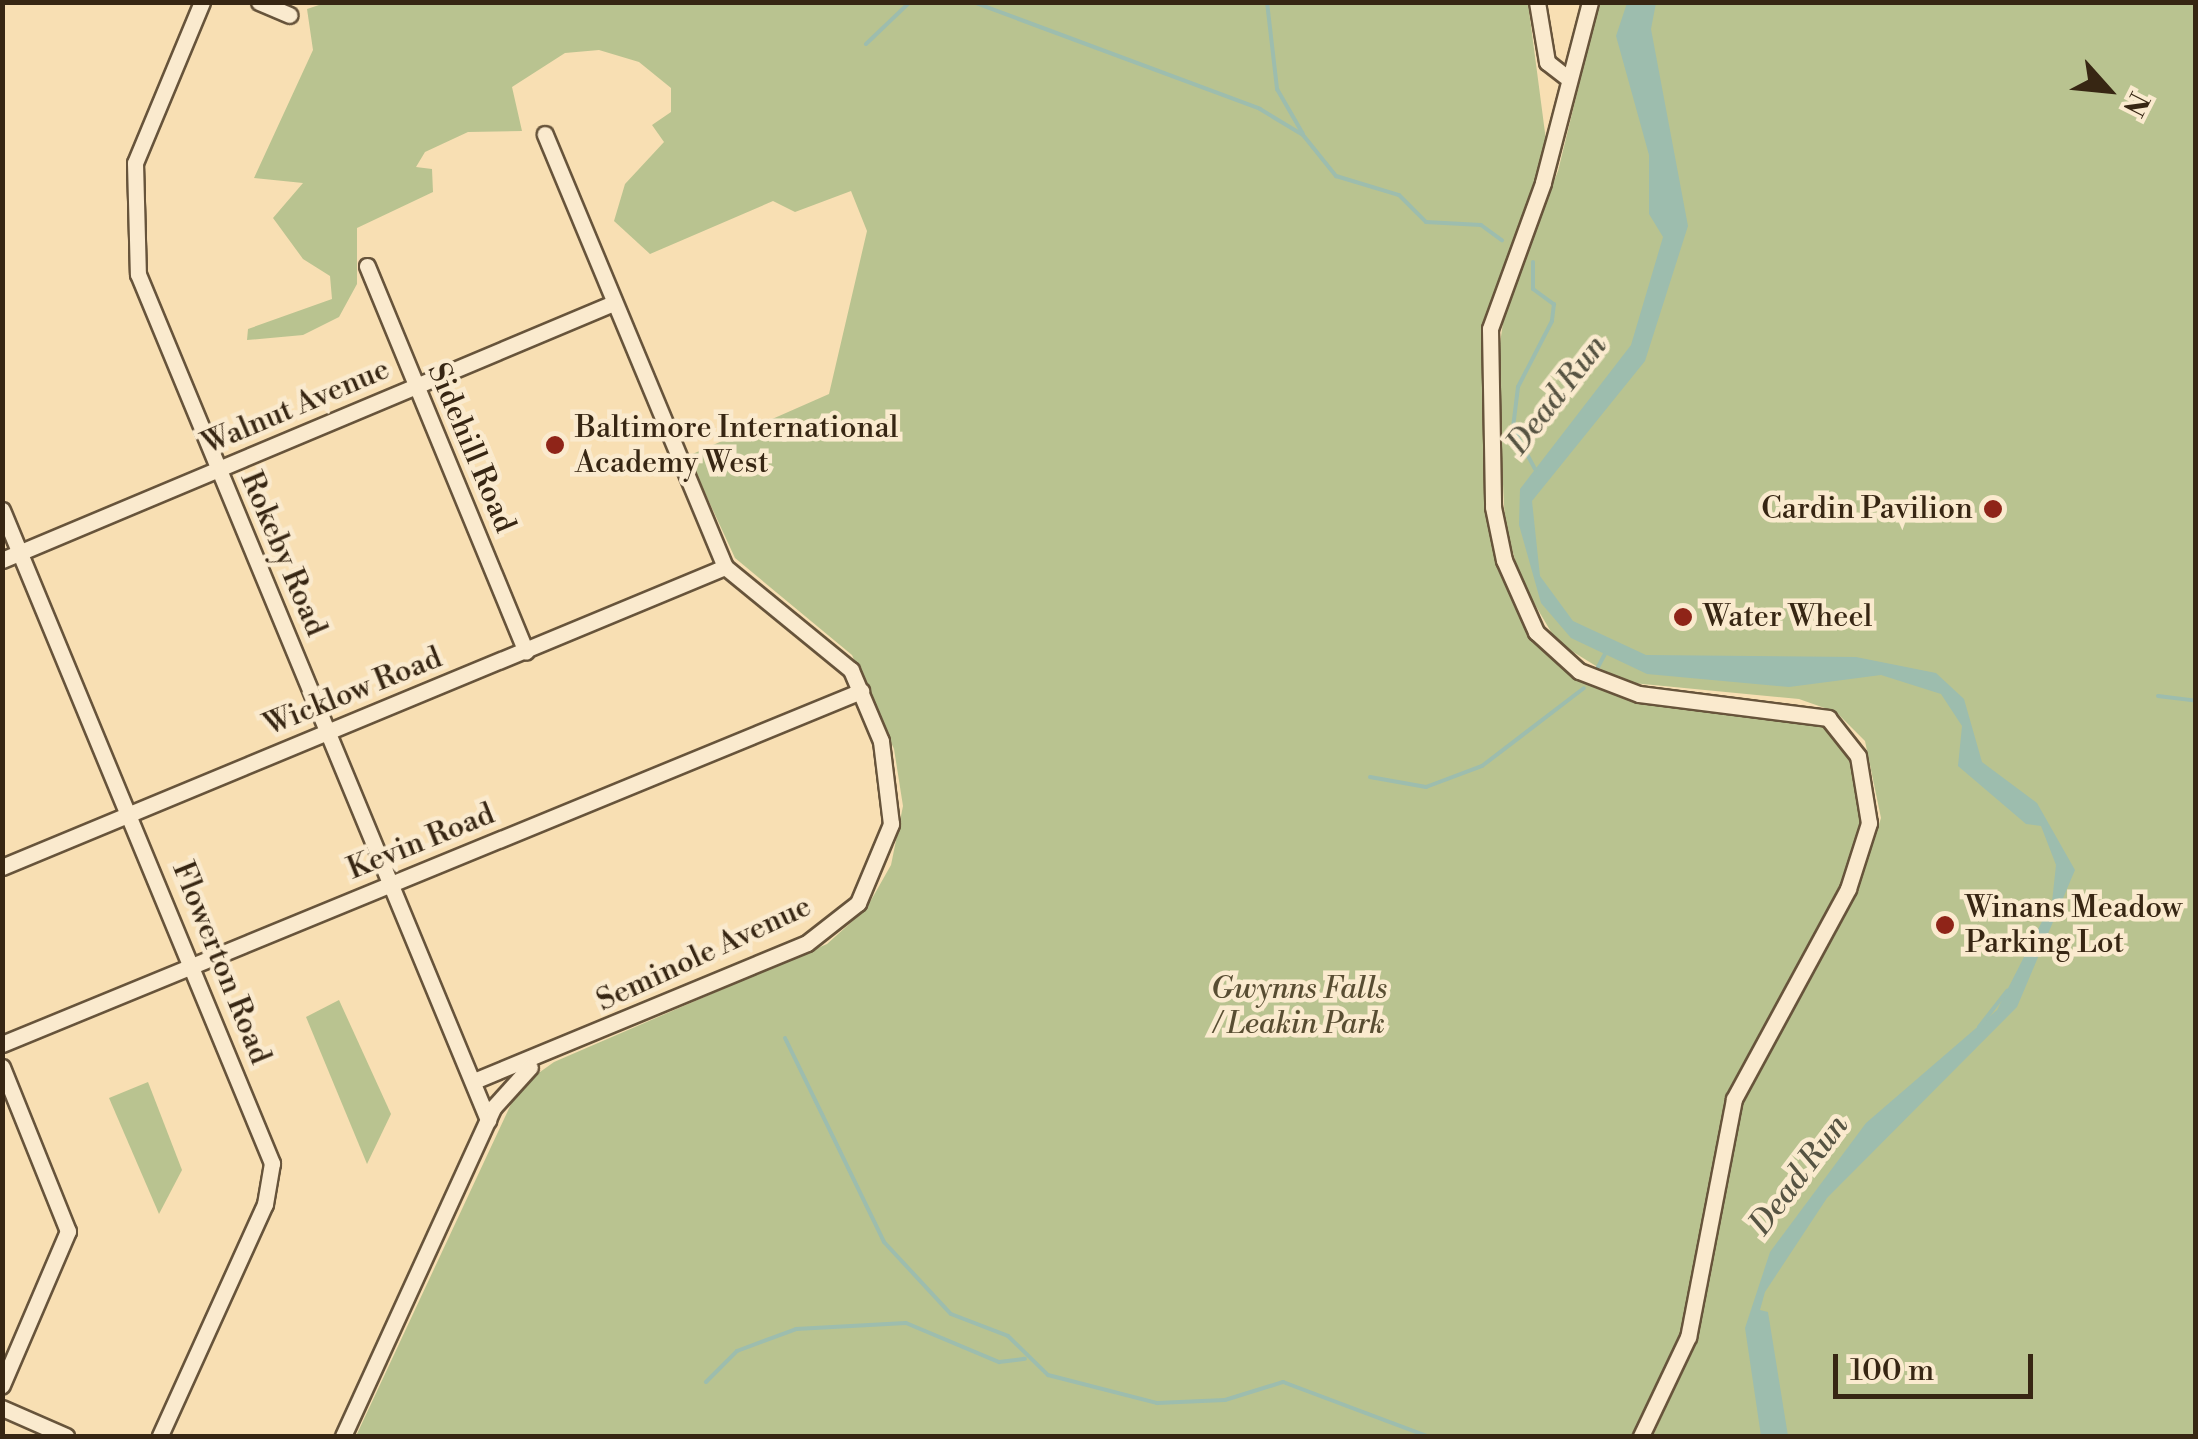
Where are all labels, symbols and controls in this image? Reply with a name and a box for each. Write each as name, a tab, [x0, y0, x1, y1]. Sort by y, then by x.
north arrow	[2058, 40, 2158, 140]
text: N	[2115, 86, 2156, 122]
water label: Dead Run	[1499, 328, 1615, 462]
street label: Walnut Avenue	[197, 351, 395, 463]
street label: Sidehill Road	[419, 358, 523, 538]
place label: Baltimore International Academy West	[575, 410, 898, 480]
marker: Baltimore International Academy West	[544, 434, 566, 456]
street label: Rokeby Road	[232, 466, 334, 642]
place label: Cardin Pavilion	[1761, 491, 1973, 527]
marker: Cardin Pavilion	[1982, 498, 2004, 520]
place label: Water Wheel	[1703, 599, 1872, 635]
marker: Water Wheel	[1672, 606, 1694, 628]
street label: Wicklow Road	[259, 640, 447, 744]
street label: Kevin Road	[342, 796, 500, 888]
street label: Flowerton Road	[164, 857, 278, 1069]
street label: Seminole Avenue	[591, 889, 817, 1019]
place label: Winans Meadow Parking Lot	[1965, 890, 2182, 960]
marker: Winans Meadow Parking Lot	[1934, 914, 1956, 936]
park label: Gwynns Falls / Leakin Park	[1211, 971, 1387, 1042]
water label: Dead Run	[1741, 1107, 1857, 1243]
scale bar	[1838, 1334, 2038, 1396]
text: 100 m	[1850, 1352, 1934, 1390]

